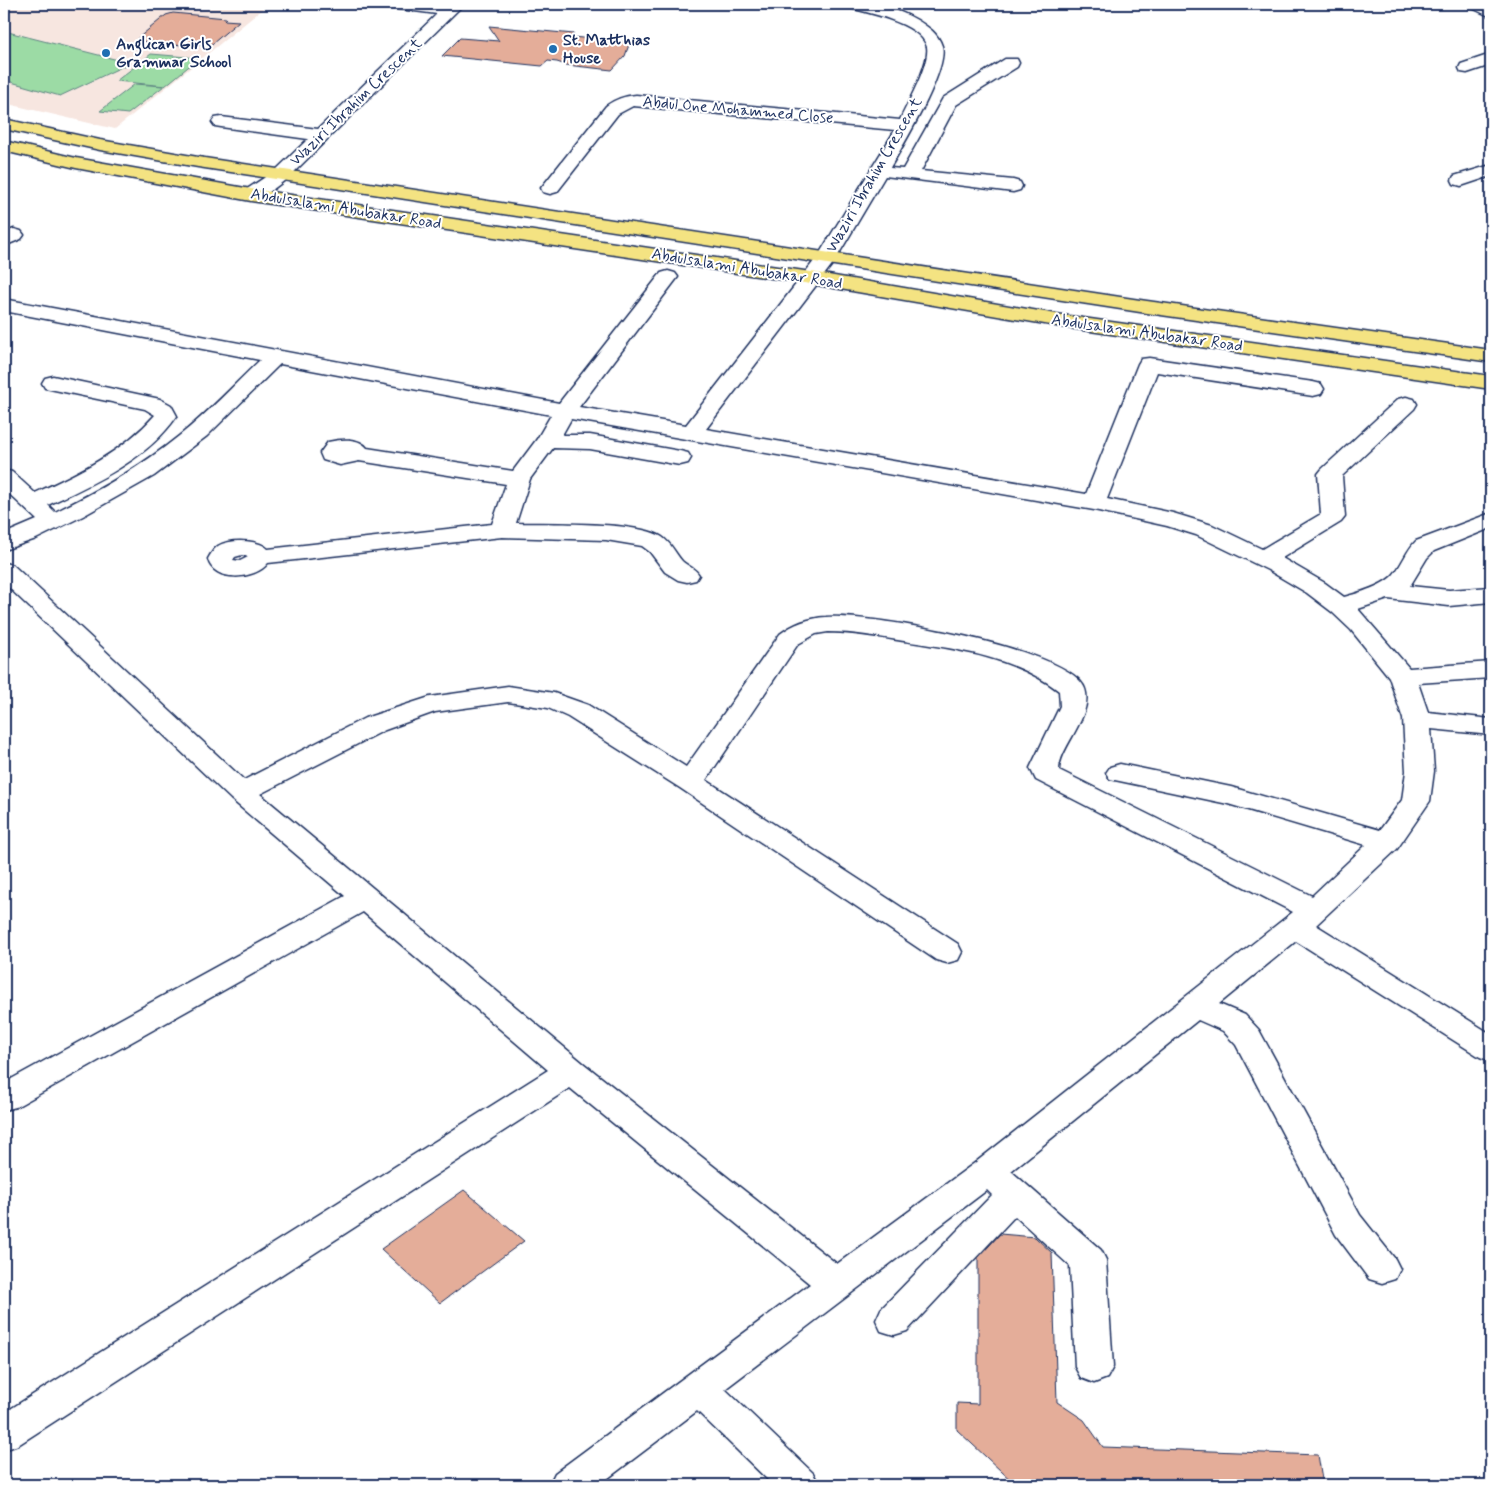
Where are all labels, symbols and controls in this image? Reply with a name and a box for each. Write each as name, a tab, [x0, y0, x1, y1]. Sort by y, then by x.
place label: St. Matthias House	[563, 30, 650, 69]
street label: Waziri Ibrahim Crescent	[285, 33, 427, 171]
place label: Anglican Girls Grammar School	[116, 34, 232, 73]
marker: St. Matthias House	[547, 43, 559, 55]
marker: Anglican Girls Grammar School	[100, 47, 112, 59]
street label: Abdul One Mohammed Close	[642, 91, 834, 129]
street label: Waziri Ibrahim Crescent	[821, 93, 927, 256]
street label: Abdulsalami Abubakar Road	[249, 184, 443, 234]
street label: Abdulsalami Abubakar Road	[650, 244, 844, 294]
street label: Abdulsalami Abubakar Road	[1050, 309, 1244, 357]

